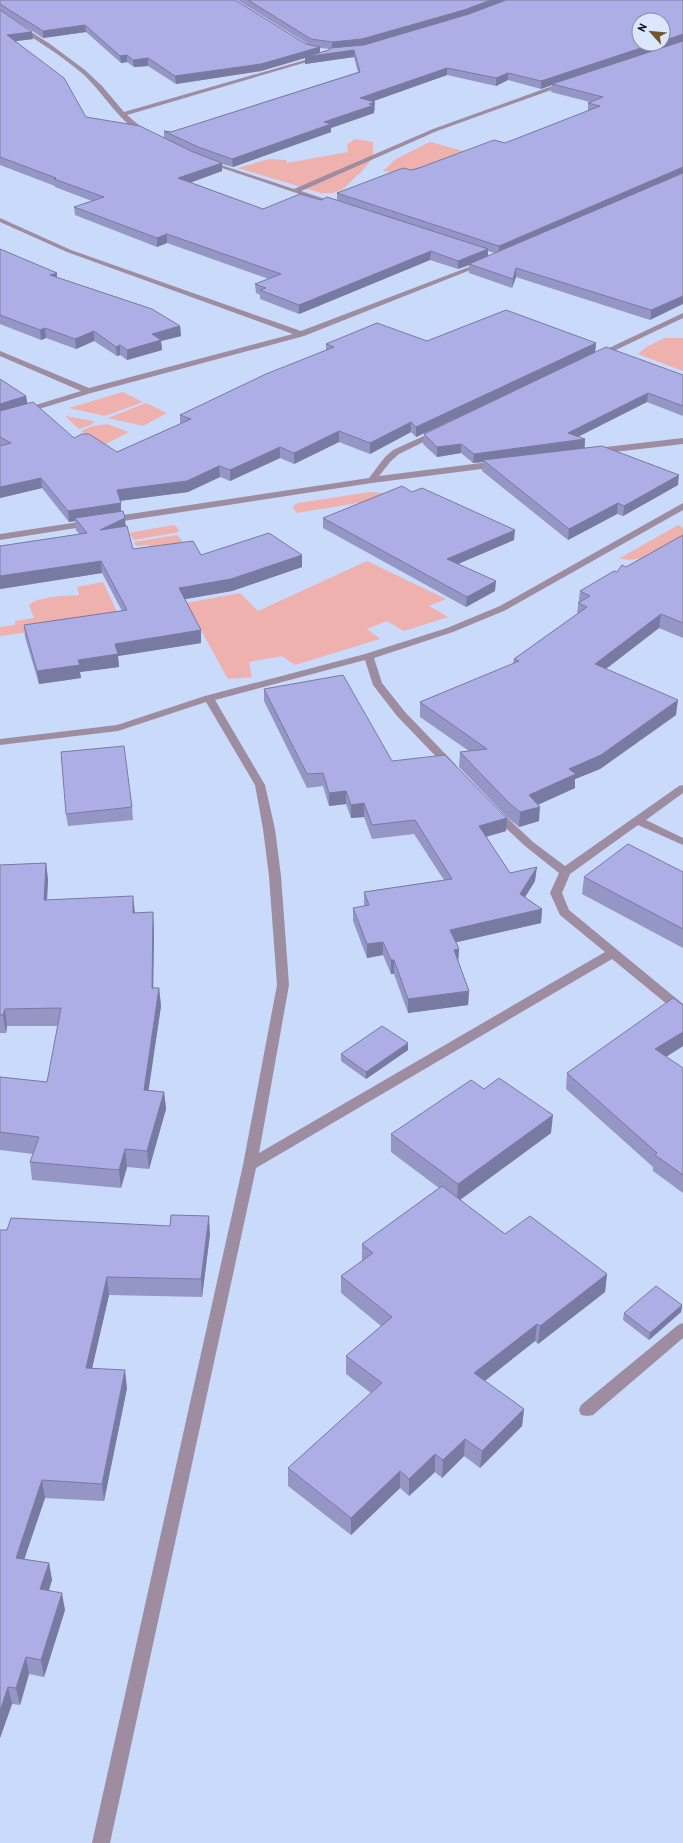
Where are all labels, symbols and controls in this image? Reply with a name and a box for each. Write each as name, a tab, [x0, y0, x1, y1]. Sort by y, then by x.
north arrow	[631, 12, 671, 52]
text: N	[634, 21, 650, 34]

